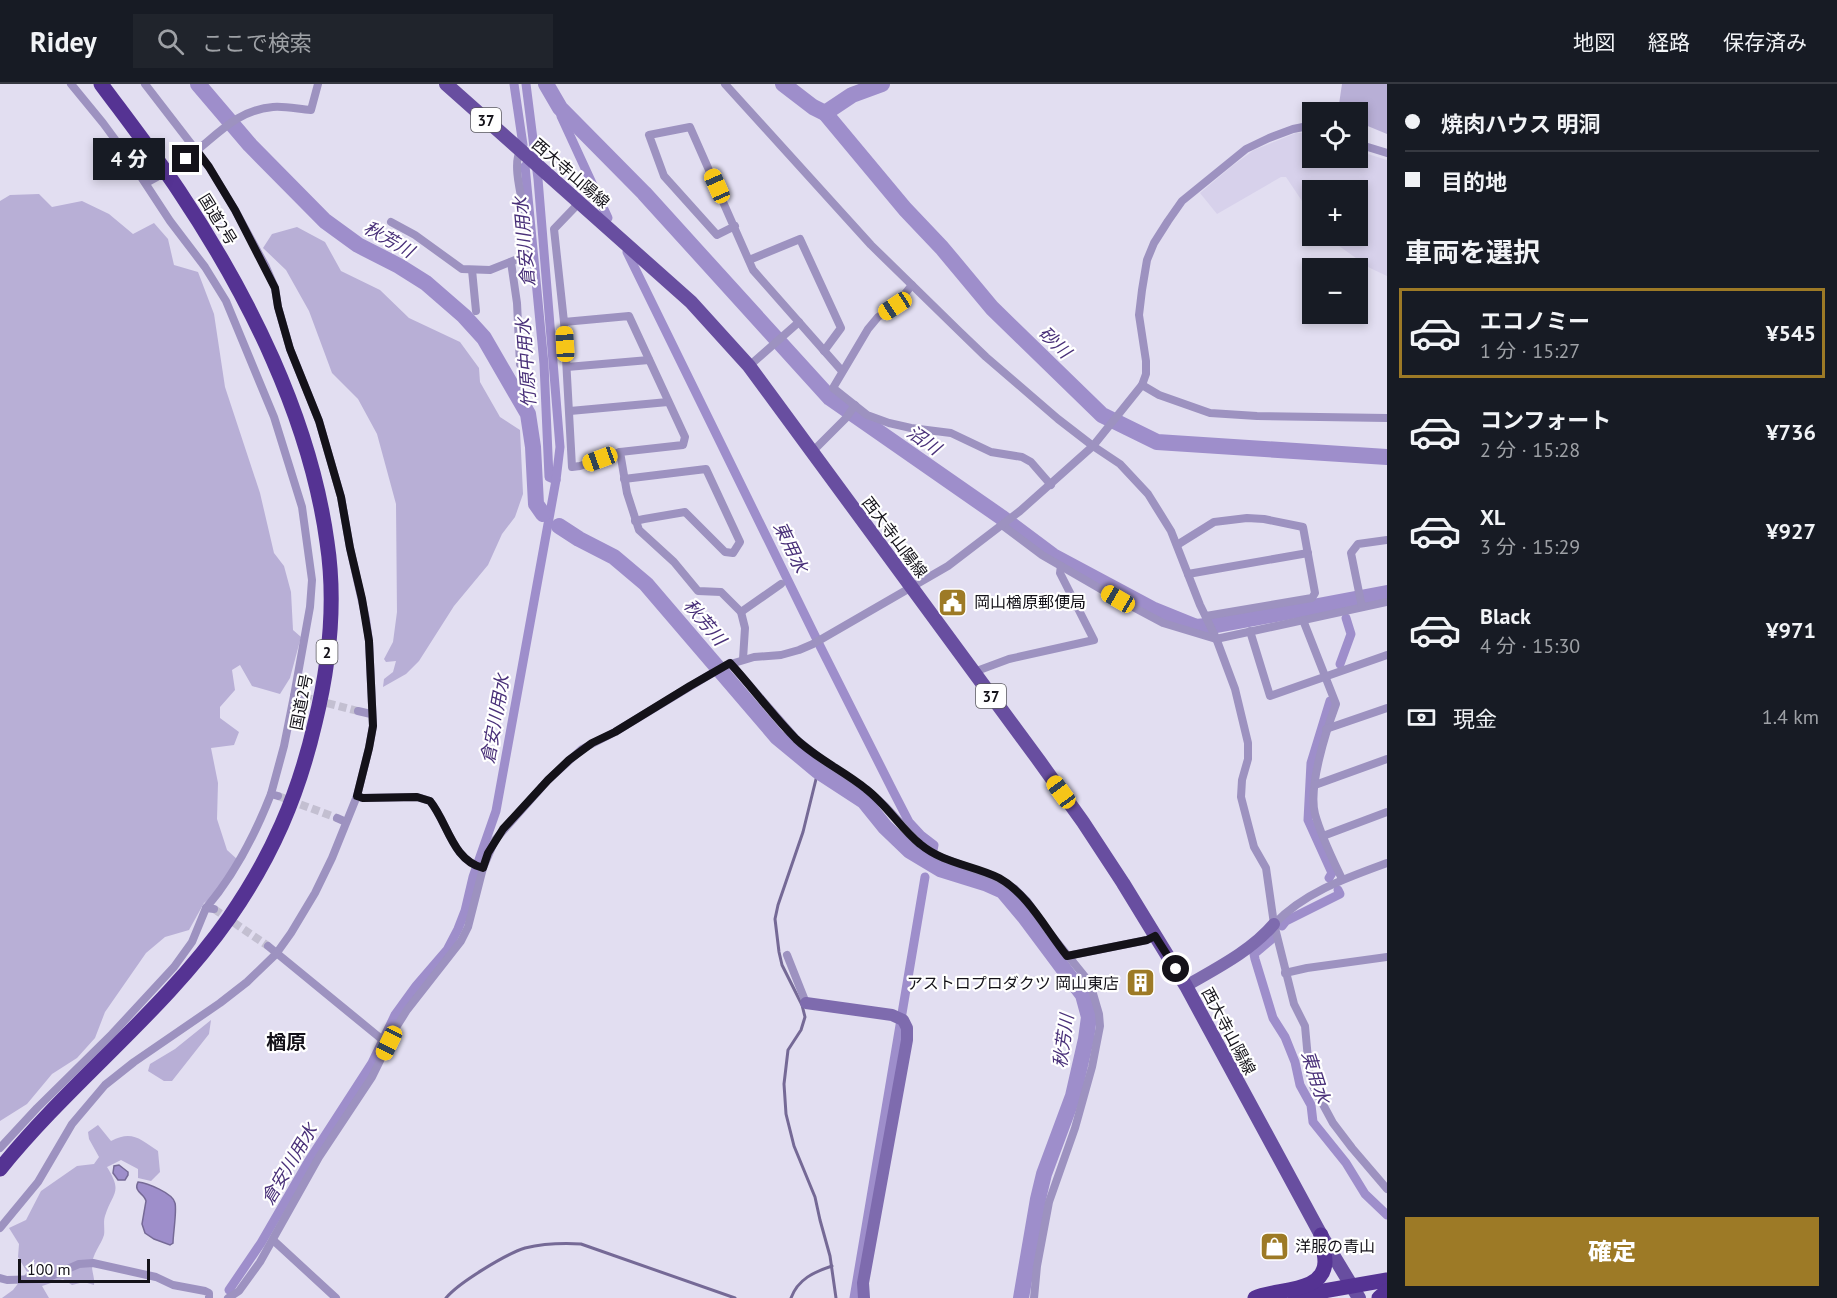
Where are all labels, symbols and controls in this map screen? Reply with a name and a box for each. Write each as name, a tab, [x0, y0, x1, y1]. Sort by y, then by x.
search box	[133, 14, 553, 68]
text: Ridey	[30, 23, 97, 60]
icon: search	[154, 25, 187, 58]
text: ここで検索	[202, 29, 312, 57]
text: 地図	[1573, 29, 1615, 56]
text: 経路	[1648, 29, 1690, 56]
text: 保存済み	[1723, 29, 1807, 56]
map controls	[1302, 102, 1368, 324]
button: locate	[1302, 102, 1368, 168]
road number: 37	[471, 108, 501, 132]
text: 焼肉ハウス 明洞	[1441, 110, 1601, 138]
street label: 西大寺山陽線	[528, 134, 614, 212]
callout: 4 分	[93, 138, 165, 180]
route end	[172, 145, 199, 172]
text: 4 分	[111, 146, 147, 172]
car	[701, 166, 733, 206]
text: 目的地	[1441, 168, 1507, 196]
button: +	[1302, 180, 1368, 246]
street label: 国道2号	[194, 190, 242, 248]
water label: 倉安川用水	[508, 194, 539, 288]
water label: 秋芳川	[360, 216, 420, 263]
text: 車両を選択	[1405, 235, 1540, 269]
button: −	[1302, 258, 1368, 324]
car	[875, 289, 915, 323]
icon: car	[1408, 306, 1462, 360]
text: エコノミー	[1480, 307, 1590, 335]
water label: 竹原中用水	[511, 315, 541, 409]
text: ¥545	[1766, 319, 1816, 347]
water label: 砂川	[1034, 321, 1077, 364]
car	[555, 326, 575, 362]
text: 1 分 · 15:27	[1480, 338, 1580, 364]
icon: car	[1408, 405, 1462, 459]
text: コンフォート	[1480, 406, 1611, 434]
text: ¥736	[1766, 418, 1816, 446]
water label: 沼川	[903, 420, 947, 461]
text: 2 分 · 15:28	[1480, 437, 1580, 463]
car	[580, 444, 620, 474]
street label: 西大寺山陽線	[858, 493, 932, 581]
text: XL	[1480, 503, 1505, 531]
icon: car	[1408, 504, 1462, 558]
text: ¥927	[1766, 517, 1816, 545]
water label: 東用水	[769, 518, 814, 578]
text: 3 分 · 15:29	[1480, 534, 1580, 560]
car	[1098, 582, 1138, 616]
public building icon: 岡山楢原郵便局	[937, 586, 969, 618]
place label: 岡山楢原郵便局	[974, 592, 1086, 612]
water label: 秋芳川	[679, 594, 732, 652]
text: Black	[1480, 602, 1531, 630]
icon: car	[1408, 603, 1462, 657]
text: ¥971	[1766, 616, 1816, 644]
text: 4 分 · 15:30	[1480, 633, 1580, 659]
road number: 2	[316, 640, 338, 664]
water label: 倉安川用水	[476, 671, 514, 765]
street label: 国道2号	[286, 672, 316, 732]
road number: 37	[976, 684, 1006, 708]
icon: cash	[1405, 701, 1438, 734]
text: 1.4 km	[1762, 704, 1819, 730]
text: 現金	[1453, 705, 1497, 733]
car	[1043, 772, 1079, 812]
route start	[1162, 955, 1189, 982]
building icon: アストロプロダクツ 岡山東店	[1124, 967, 1156, 999]
place label: アストロプロダクツ 岡山東店	[907, 973, 1119, 993]
street label: 西大寺山陽線	[1198, 984, 1260, 1078]
water label: 秋芳川	[1048, 1011, 1078, 1069]
car	[373, 1023, 405, 1063]
district label: 楢原	[266, 1029, 306, 1055]
water label: 東用水	[1297, 1048, 1336, 1108]
water label: 倉安川用水	[256, 1118, 323, 1208]
button: 確定	[1405, 1217, 1819, 1286]
shop icon: 洋服の青山	[1258, 1230, 1290, 1262]
place label: 洋服の青山	[1295, 1236, 1375, 1256]
scale bar	[18, 1256, 150, 1284]
text: 100 m	[27, 1259, 70, 1279]

